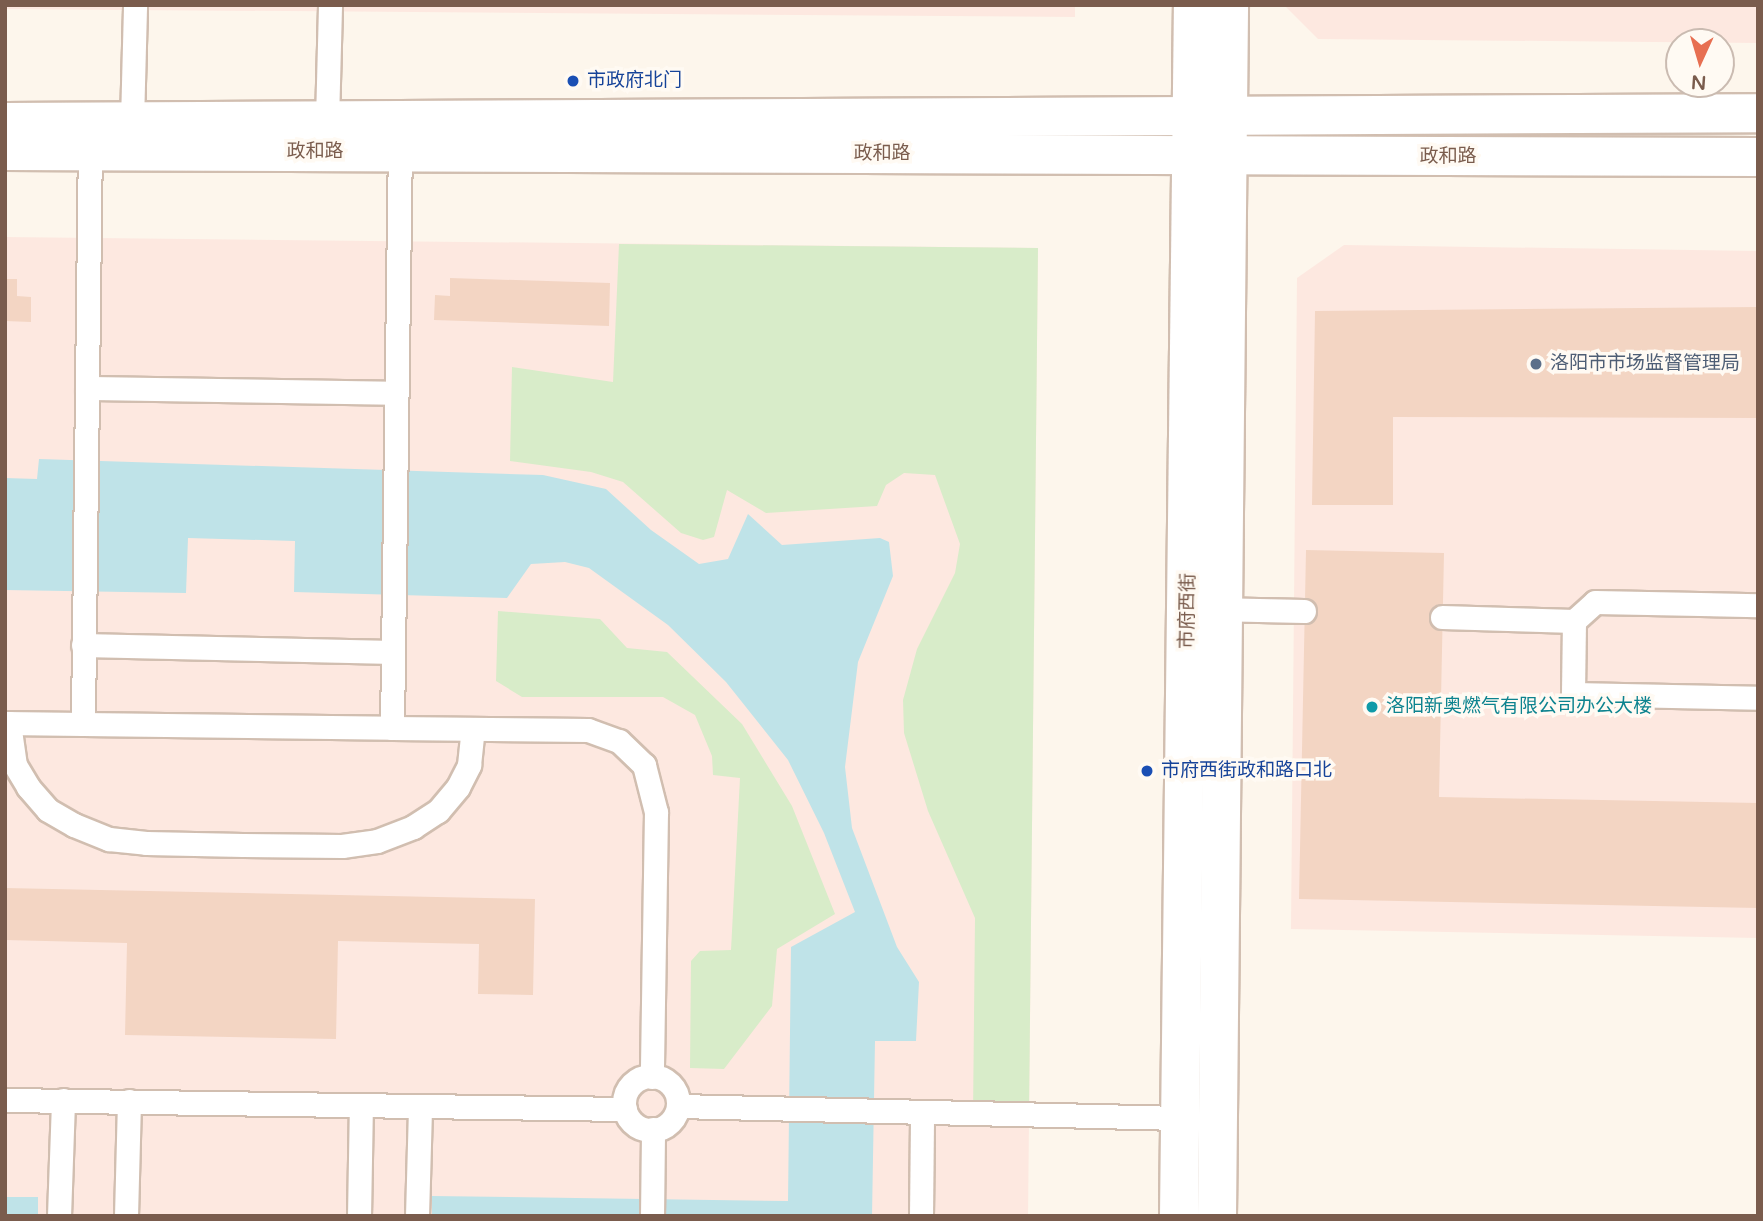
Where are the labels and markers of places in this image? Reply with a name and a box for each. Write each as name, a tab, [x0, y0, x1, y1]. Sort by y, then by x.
place label: 市政府北门	[587, 70, 682, 92]
marker: 市政府北门	[565, 73, 581, 89]
place label: 洛阳市市场监督管理局	[1550, 353, 1740, 375]
marker: 洛阳市市场监督管理局	[1528, 356, 1544, 372]
place label: 洛阳新奥燃气有限公司办公大楼	[1386, 696, 1652, 718]
marker: 洛阳新奥燃气有限公司办公大楼	[1364, 699, 1380, 715]
place label: 市府西街政和路口北	[1161, 760, 1332, 782]
marker: 市府西街政和路口北	[1139, 763, 1155, 779]

